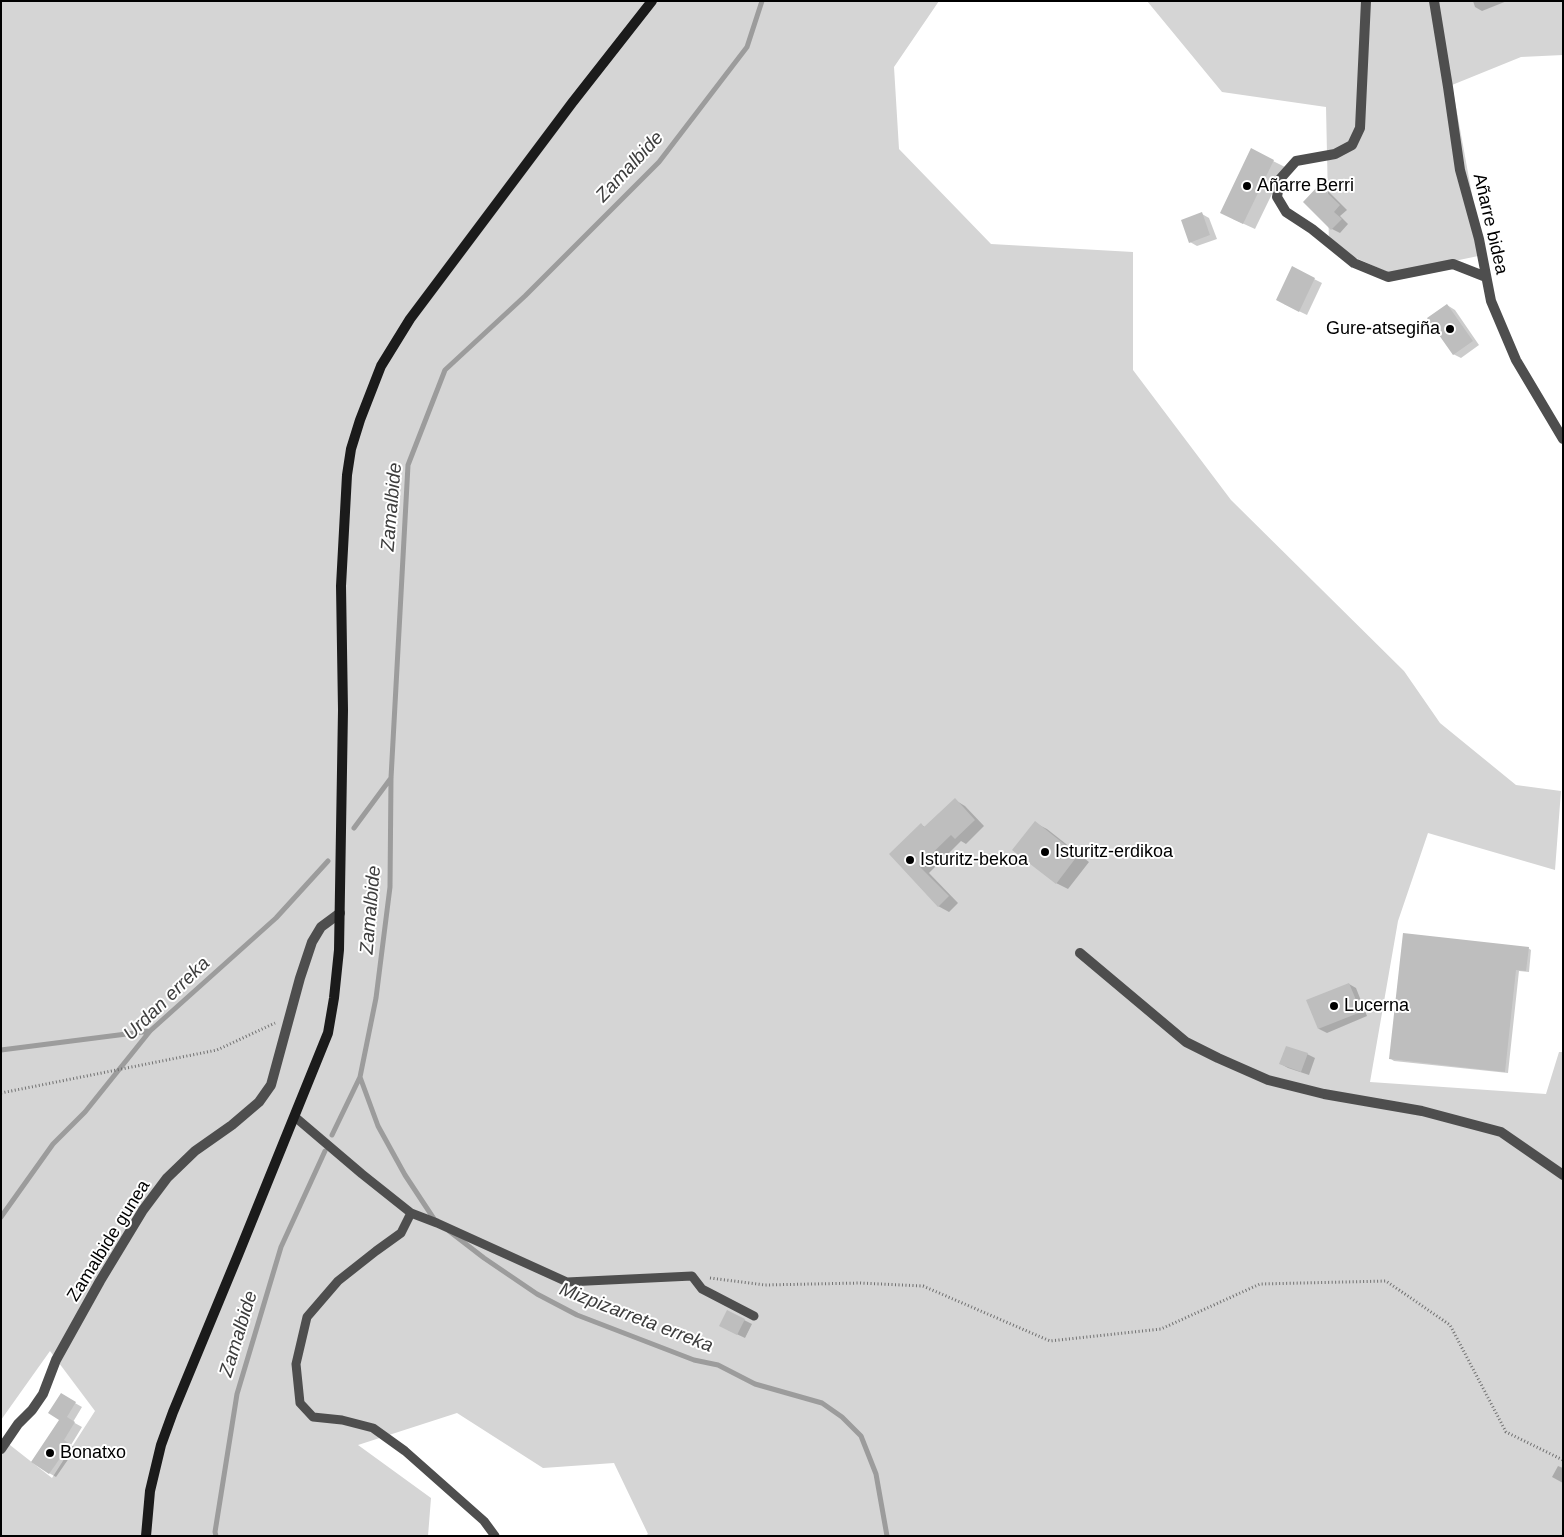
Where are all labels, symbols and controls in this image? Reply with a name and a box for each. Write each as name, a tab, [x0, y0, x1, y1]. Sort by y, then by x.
water label: Zamalbide	[591, 127, 669, 207]
street label: Añarre bidea	[1468, 171, 1512, 277]
place label: Añarre Berri	[1257, 175, 1354, 197]
marker: Añarre Berri	[1241, 180, 1253, 192]
place label: Gure-atsegiña	[1326, 318, 1440, 340]
marker: Gure-atsegiña	[1444, 323, 1456, 335]
water label: Zamalbide	[377, 462, 407, 552]
place label: Isturitz-erdikoa	[1055, 841, 1173, 863]
marker: Isturitz-erdikoa	[1039, 846, 1051, 858]
place label: Isturitz-bekoa	[920, 849, 1028, 871]
marker: Isturitz-bekoa	[904, 854, 916, 866]
water label: Zamalbide	[356, 865, 386, 955]
water label: Urdan erreka	[119, 952, 215, 1046]
place label: Lucerna	[1344, 995, 1409, 1017]
marker: Lucerna	[1328, 1000, 1340, 1012]
street label: Zamalbide gunea	[63, 1176, 155, 1306]
water label: Mizpizarreta erreka	[556, 1278, 716, 1358]
water label: Zamalbide	[215, 1288, 263, 1380]
place label: Bonatxo	[60, 1442, 126, 1464]
marker: Bonatxo	[44, 1447, 56, 1459]

